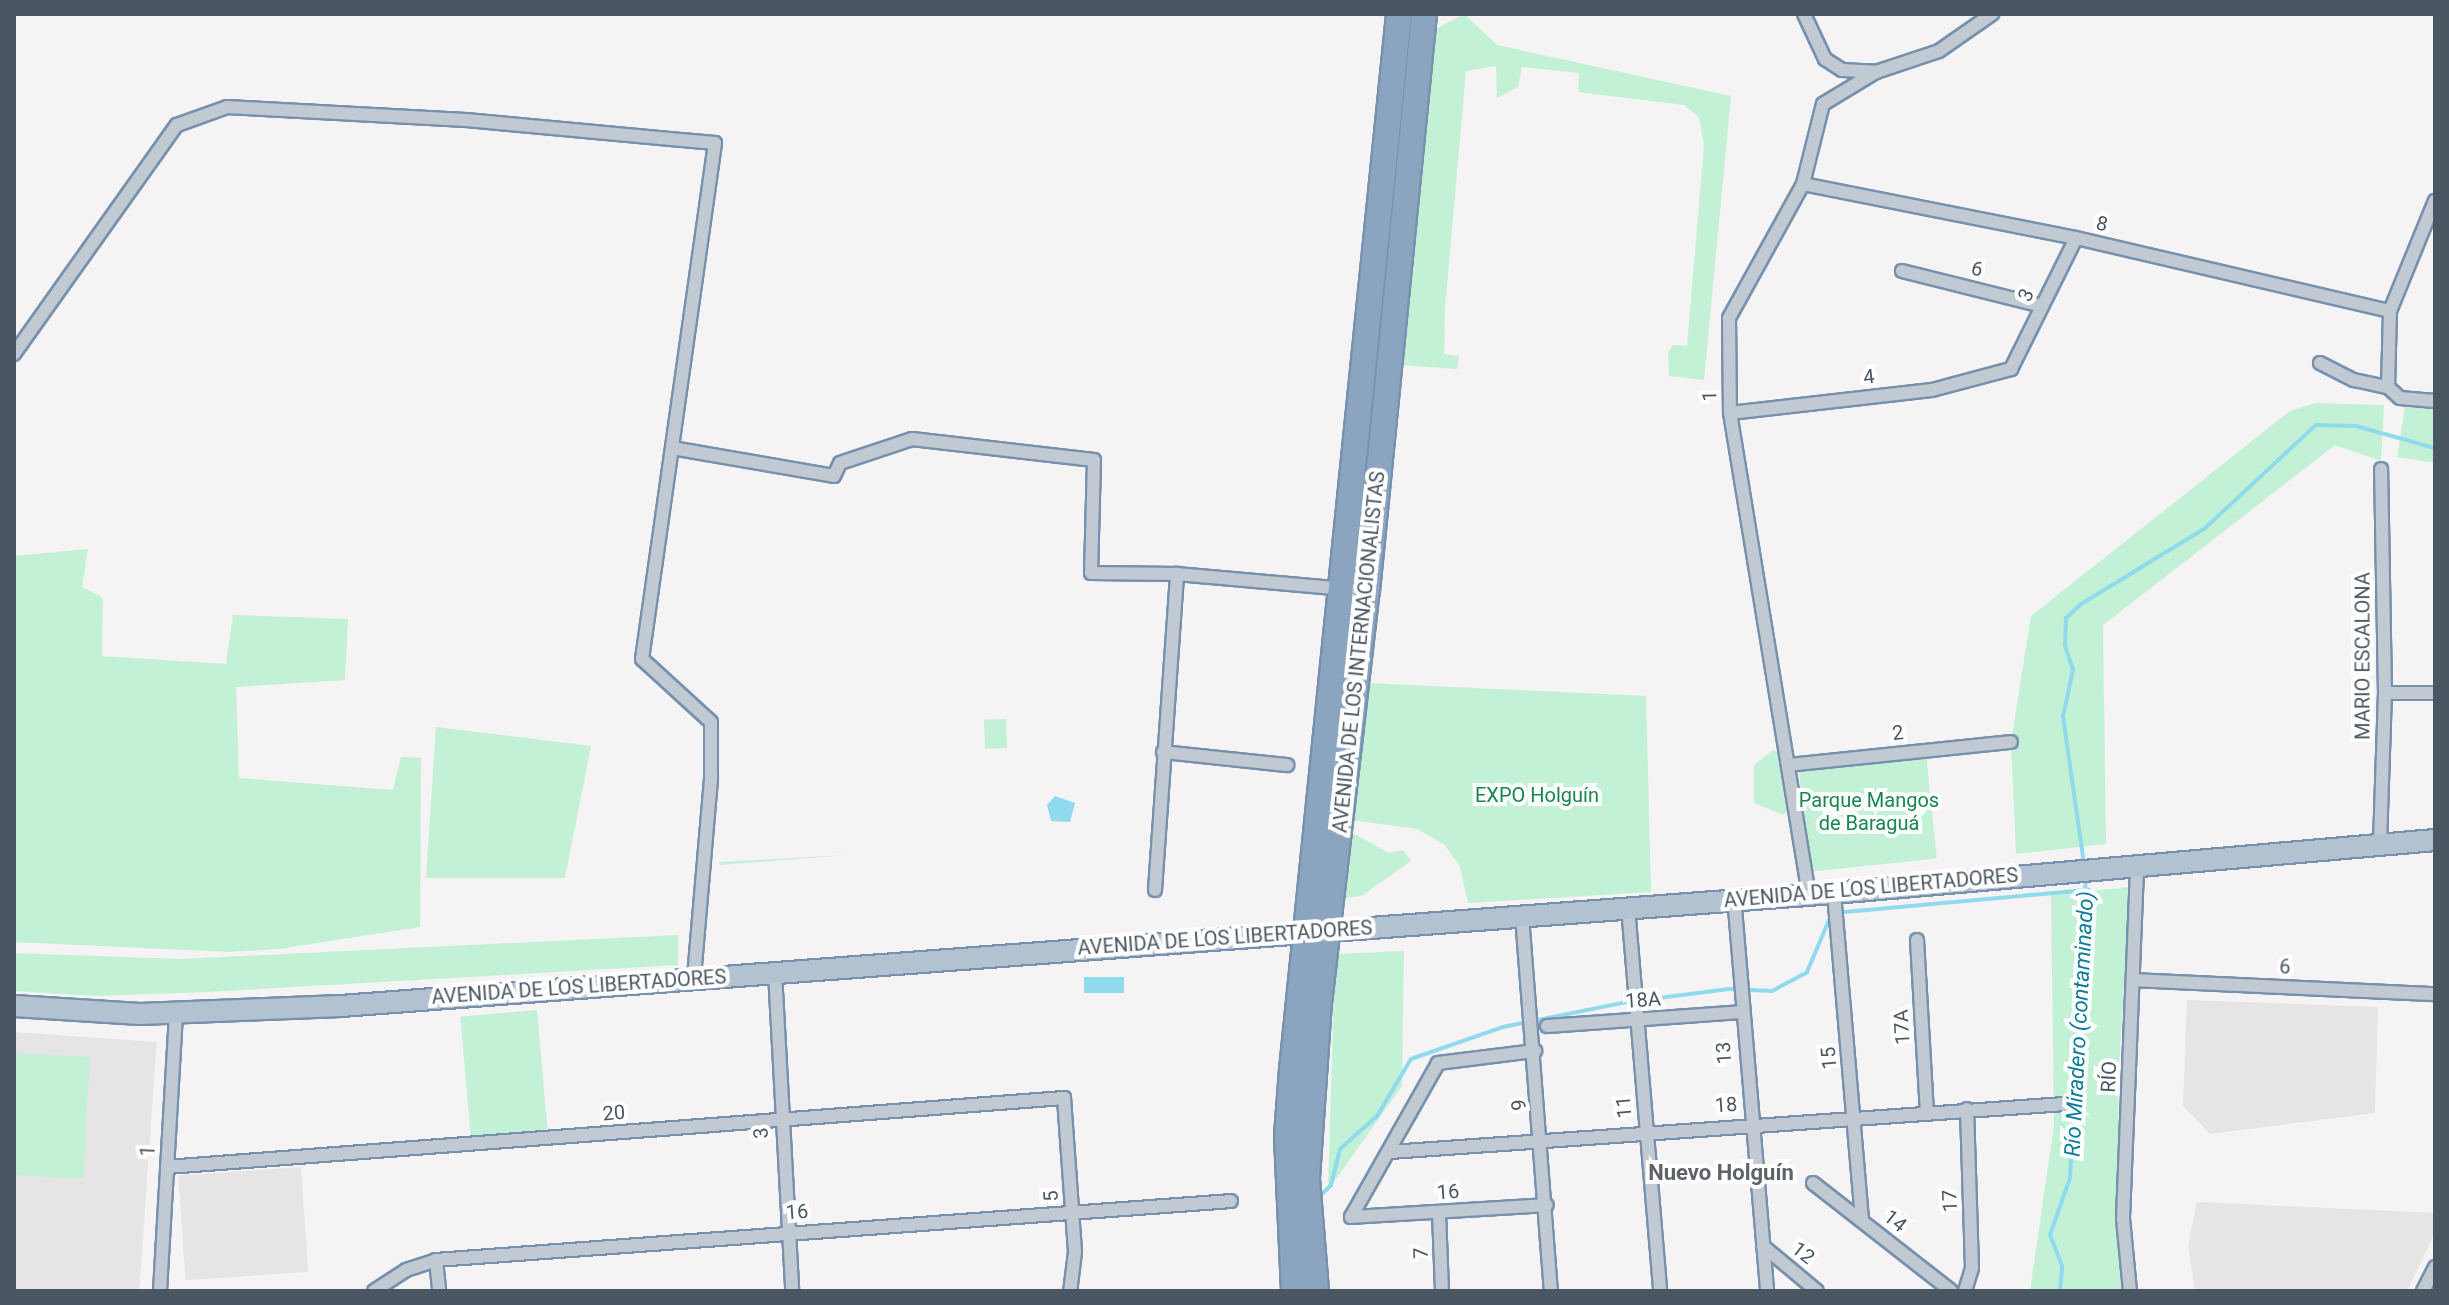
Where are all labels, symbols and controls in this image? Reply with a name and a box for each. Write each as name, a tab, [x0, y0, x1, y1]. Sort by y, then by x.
street label: 8	[2094, 211, 2110, 237]
street label: 6	[1969, 256, 1985, 282]
street label: 3	[2013, 285, 2039, 305]
street label: 4	[1862, 364, 1876, 390]
street label: 1	[1698, 390, 1722, 402]
street label: AVENIDA DE LOS INTERNACIONALISTAS	[1328, 470, 1390, 834]
street label: MARIO ESCALONA	[2351, 572, 2375, 740]
street label: 2	[1891, 720, 1905, 746]
park label: EXPO Holguín	[1475, 783, 1599, 807]
park label: Parque Mangos de Baraguá	[1799, 789, 1939, 836]
street label: AVENIDA DE LOS LIBERTADORES	[1723, 863, 2019, 913]
water label: Río Miradero (contaminado)	[2059, 890, 2099, 1158]
street label: AVENIDA DE LOS LIBERTADORES	[1077, 916, 1373, 960]
street label: 6	[2279, 955, 2291, 979]
street label: AVENIDA DE LOS LIBERTADORES	[431, 965, 727, 1009]
street label: 18A	[1624, 987, 1662, 1013]
street label: 17A	[1889, 1009, 1915, 1045]
street label: 13	[1711, 1041, 1737, 1065]
street label: 15	[1816, 1046, 1842, 1070]
street label: RÍO	[2096, 1061, 2122, 1093]
street label: 18	[1714, 1092, 1738, 1118]
street label: 11	[1611, 1095, 1637, 1119]
street label: 9	[1507, 1098, 1531, 1112]
street label: 20	[602, 1100, 626, 1126]
street label: 3	[749, 1127, 773, 1139]
street label: 1	[136, 1145, 160, 1157]
district label: Nuevo Holguín	[1648, 1160, 1794, 1186]
street label: 16	[1436, 1179, 1460, 1205]
street label: 17	[1938, 1189, 1962, 1213]
street label: 5	[1039, 1190, 1063, 1202]
street label: 16	[785, 1199, 809, 1225]
street label: 14	[1879, 1205, 1911, 1237]
street label: 12	[1787, 1237, 1819, 1269]
street label: 7	[1409, 1247, 1433, 1259]

